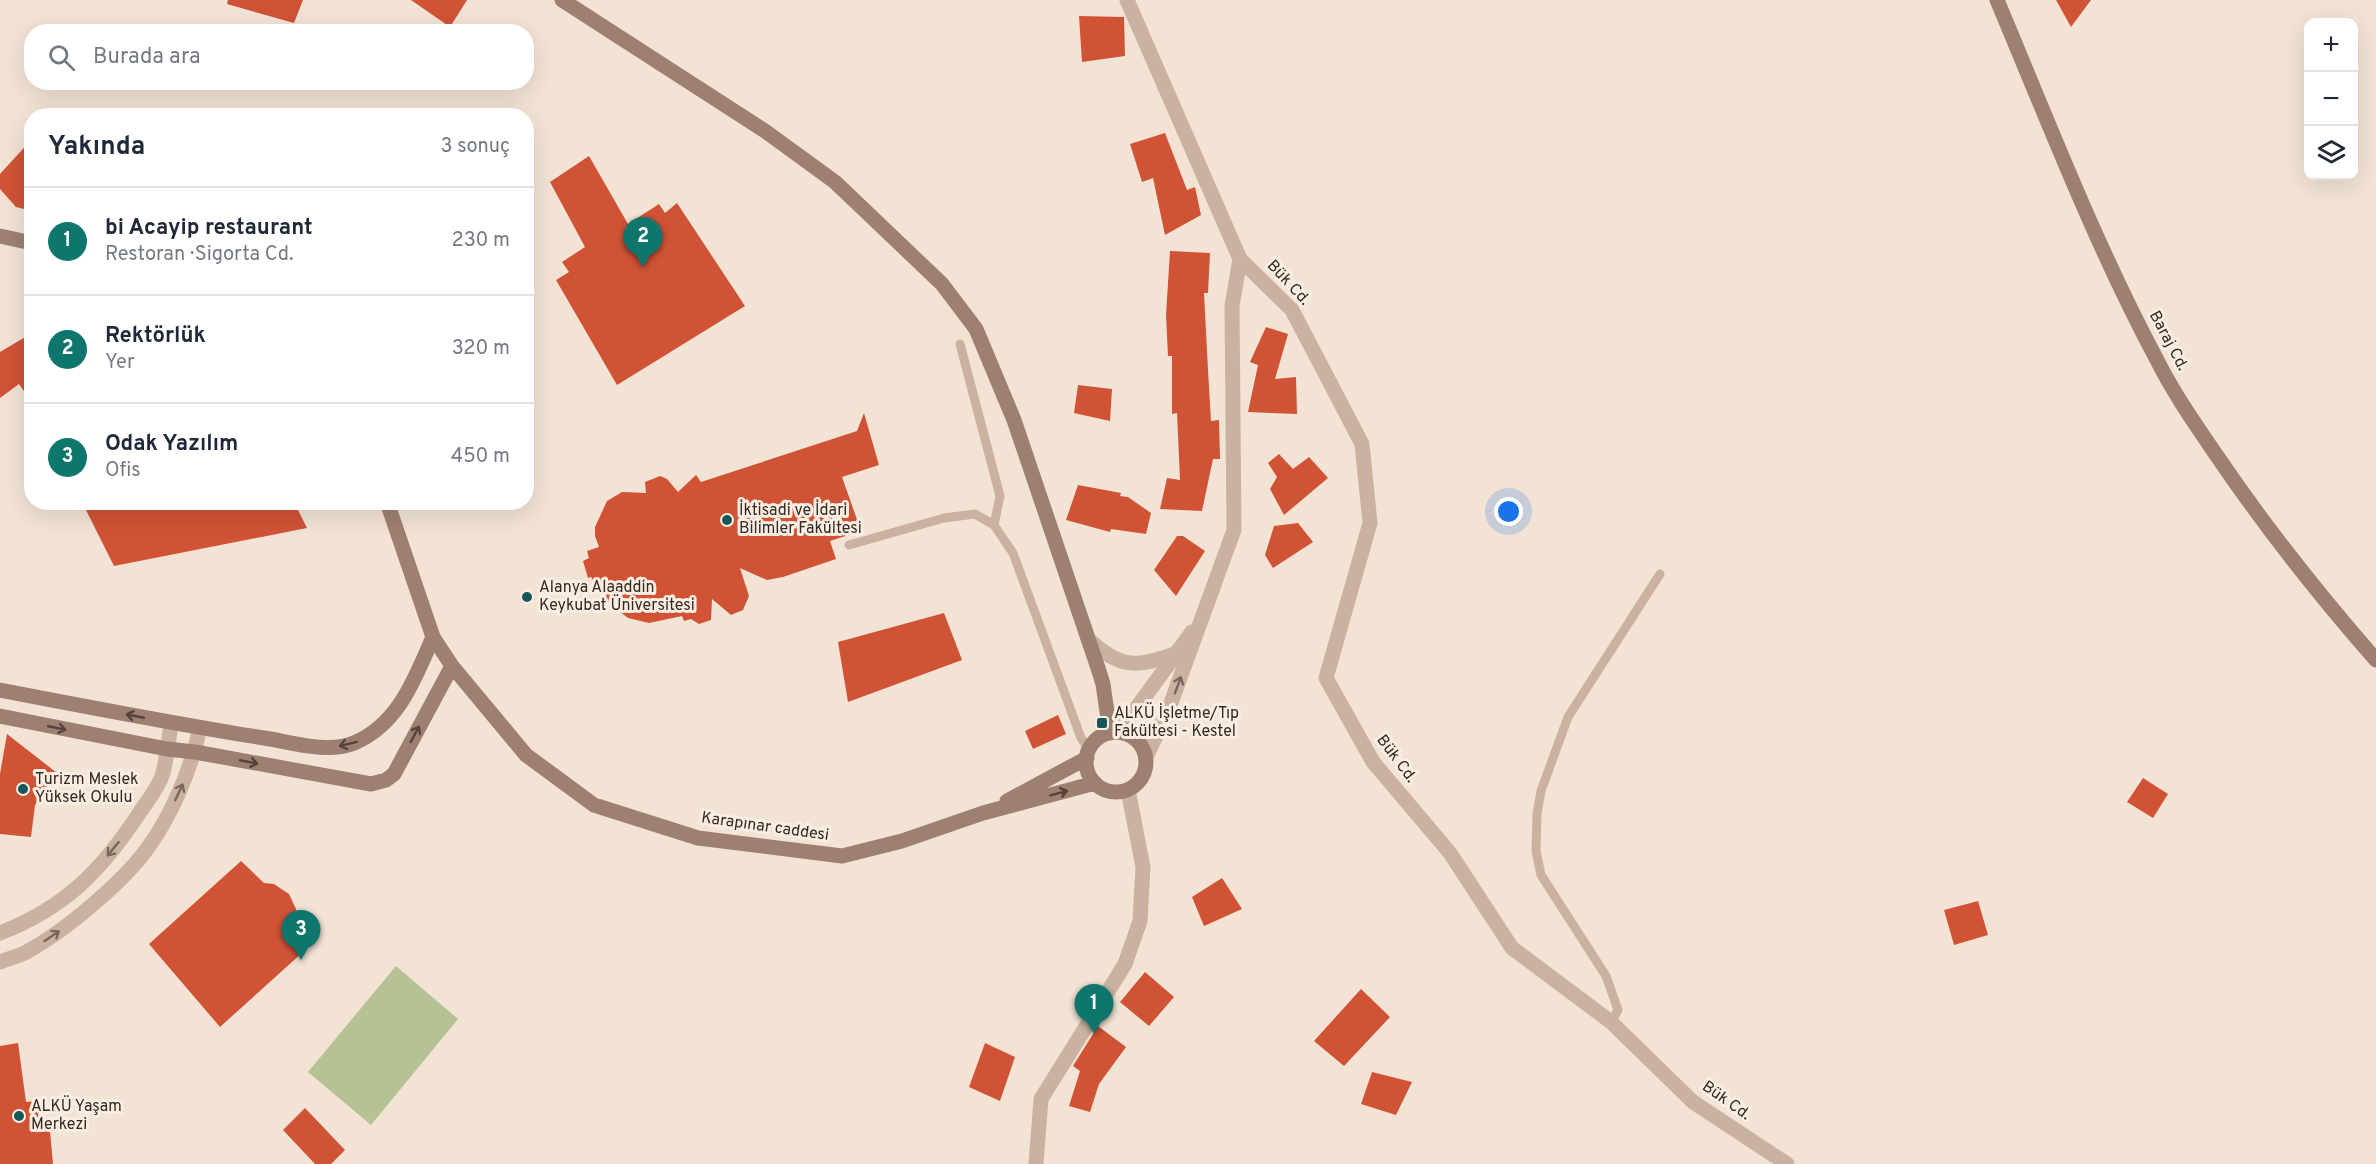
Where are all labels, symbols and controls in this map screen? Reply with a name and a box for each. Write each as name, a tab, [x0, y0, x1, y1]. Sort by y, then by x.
map controls	[2304, 18, 2358, 180]
button: +	[2304, 18, 2358, 72]
search box	[24, 24, 534, 90]
icon: search	[45, 41, 78, 74]
text: Burada ara	[93, 44, 201, 71]
button: −	[2304, 72, 2358, 126]
button: layers	[2304, 126, 2358, 180]
text: Yakında	[48, 131, 145, 164]
text: 3 sonuç	[441, 134, 510, 160]
text: bi Acayip restaurant	[105, 215, 313, 242]
pin: 2	[624, 218, 662, 267]
text: 1	[64, 228, 72, 254]
text: 230 m	[451, 228, 510, 254]
text: Restoran · Sigorta Cd.	[105, 242, 294, 268]
street label: Bük Cd.	[1262, 256, 1314, 310]
street label: Baraj Cd.	[2144, 308, 2192, 374]
text: Rektörlük	[105, 323, 206, 350]
text: 2	[61, 336, 74, 362]
text: 320 m	[452, 336, 510, 362]
text: Yer	[105, 350, 135, 376]
text: Odak Yazılım	[105, 431, 238, 458]
text: 3	[62, 444, 74, 470]
text: 450 m	[451, 444, 510, 470]
text: Ofis	[105, 458, 141, 484]
your location	[1494, 497, 1523, 526]
place label: İktisadi ve İdari Bilimler Fakültesi	[739, 500, 862, 539]
marker: İktisadi ve İdari Bilimler Fakültesi	[720, 513, 734, 527]
place label: Alanya Alaaddin Keykubat Üniversitesi	[539, 578, 695, 616]
marker: Alanya Alaaddin Keykubat Üniversitesi	[520, 590, 534, 604]
one-way arrow	[1173, 676, 1184, 694]
place label: ALKÜ İşletme/Tıp Fakültesi - Kestel	[1114, 702, 1239, 742]
one-way arrow	[126, 710, 145, 721]
marker: ALKÜ İşletme/Tıp Fakültesi - Kestel	[1095, 716, 1109, 730]
one-way arrow	[47, 723, 67, 734]
one-way arrow	[409, 726, 421, 743]
street label: Bük Cd.	[1372, 731, 1420, 787]
one-way arrow	[339, 738, 358, 750]
one-way arrow	[239, 757, 259, 768]
place label: Turizm Meslek Yüksek Okulu	[35, 770, 139, 808]
marker: Turizm Meslek Yüksek Okulu	[16, 782, 30, 796]
one-way arrow	[174, 783, 186, 801]
one-way arrow	[1049, 787, 1068, 798]
street label: Karapınar caddesi	[700, 808, 830, 846]
one-way arrow	[106, 841, 120, 856]
pin: 3	[282, 910, 320, 960]
one-way arrow	[43, 930, 59, 942]
pin: 1	[1074, 984, 1114, 1034]
street label: Bük Cd.	[1698, 1077, 1754, 1125]
place label: ALKÜ Yaşam Merkezi	[31, 1095, 122, 1135]
marker: ALKÜ Yaşam Merkezi	[12, 1109, 26, 1123]

